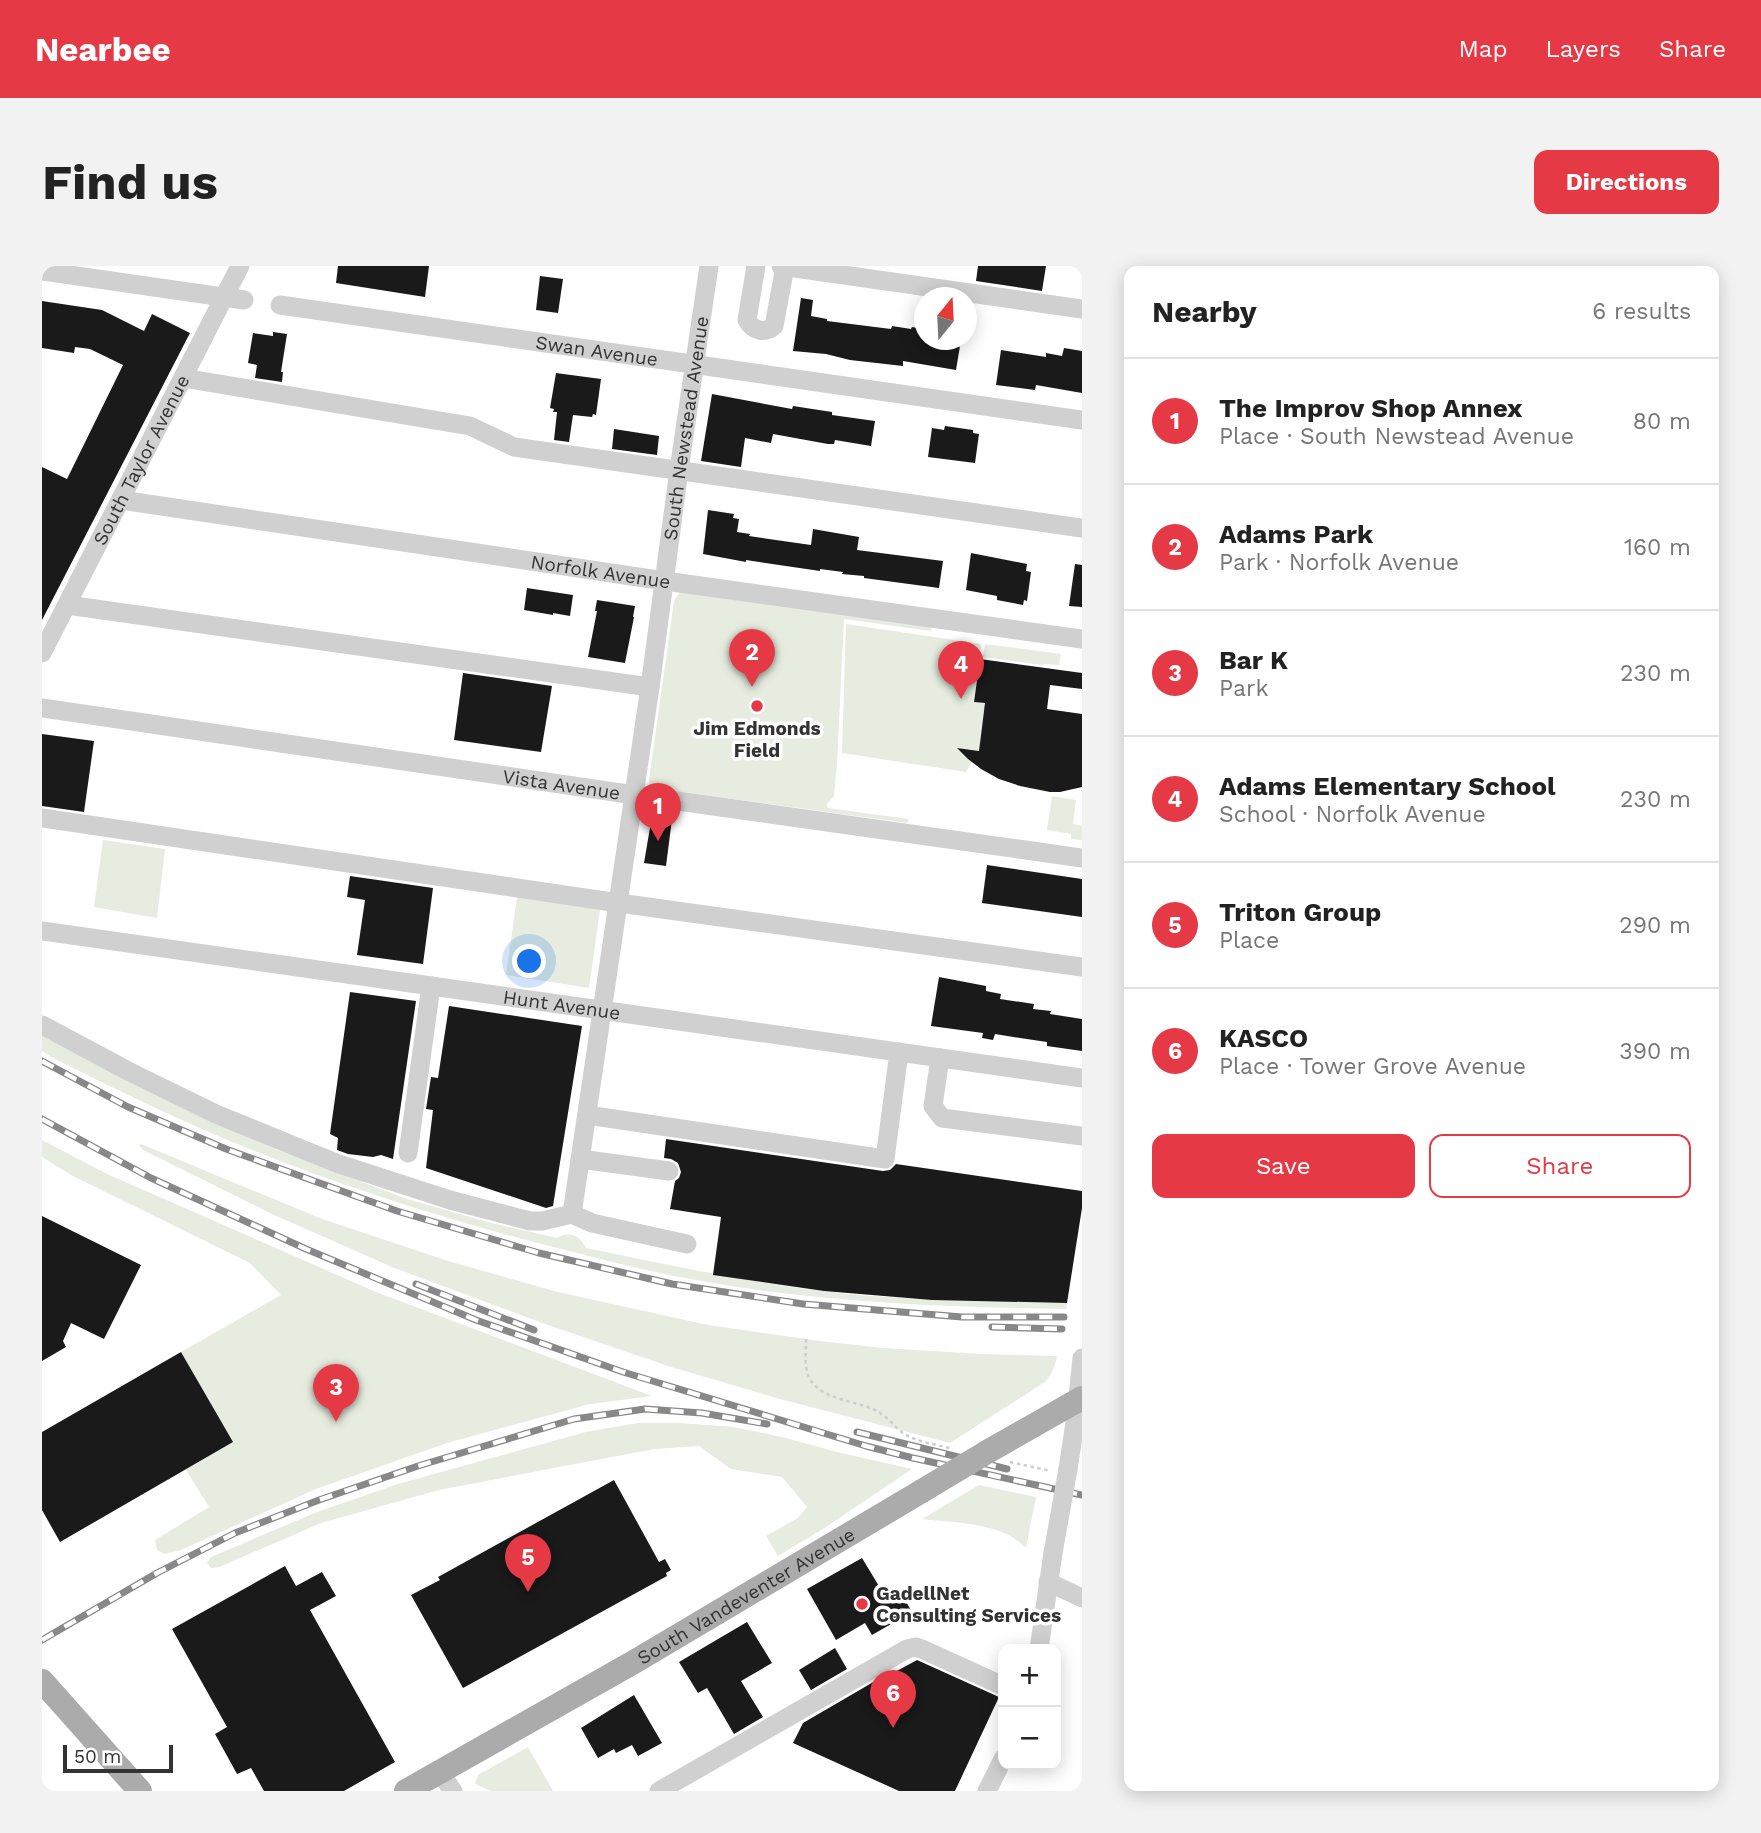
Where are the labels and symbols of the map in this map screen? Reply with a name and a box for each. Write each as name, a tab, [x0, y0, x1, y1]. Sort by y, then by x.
north arrow	[914, 287, 977, 350]
street label: South Newstead Avenue	[658, 314, 713, 542]
street label: Swan Avenue	[534, 330, 659, 371]
street label: South Taylor Avenue	[88, 371, 194, 549]
street label: Norfolk Avenue	[529, 550, 672, 593]
pin: 2	[729, 629, 775, 687]
pin: 4	[938, 641, 984, 699]
marker: Jim Edmonds Field	[749, 698, 765, 714]
place label: Jim Edmonds Field	[693, 717, 821, 762]
street label: Vista Avenue	[501, 764, 622, 804]
pin: 1	[635, 783, 681, 841]
your location	[512, 944, 546, 978]
street label: Hunt Avenue	[502, 985, 622, 1024]
pin: 3	[313, 1364, 359, 1422]
street label: South Vandeventer Avenue	[633, 1522, 859, 1669]
pin: 5	[505, 1534, 551, 1592]
place label: GadellNet Consulting Services	[876, 1582, 1061, 1627]
marker: GadellNet Consulting Services	[854, 1596, 870, 1612]
pin: 6	[870, 1670, 916, 1728]
scale bar	[63, 1742, 173, 1774]

